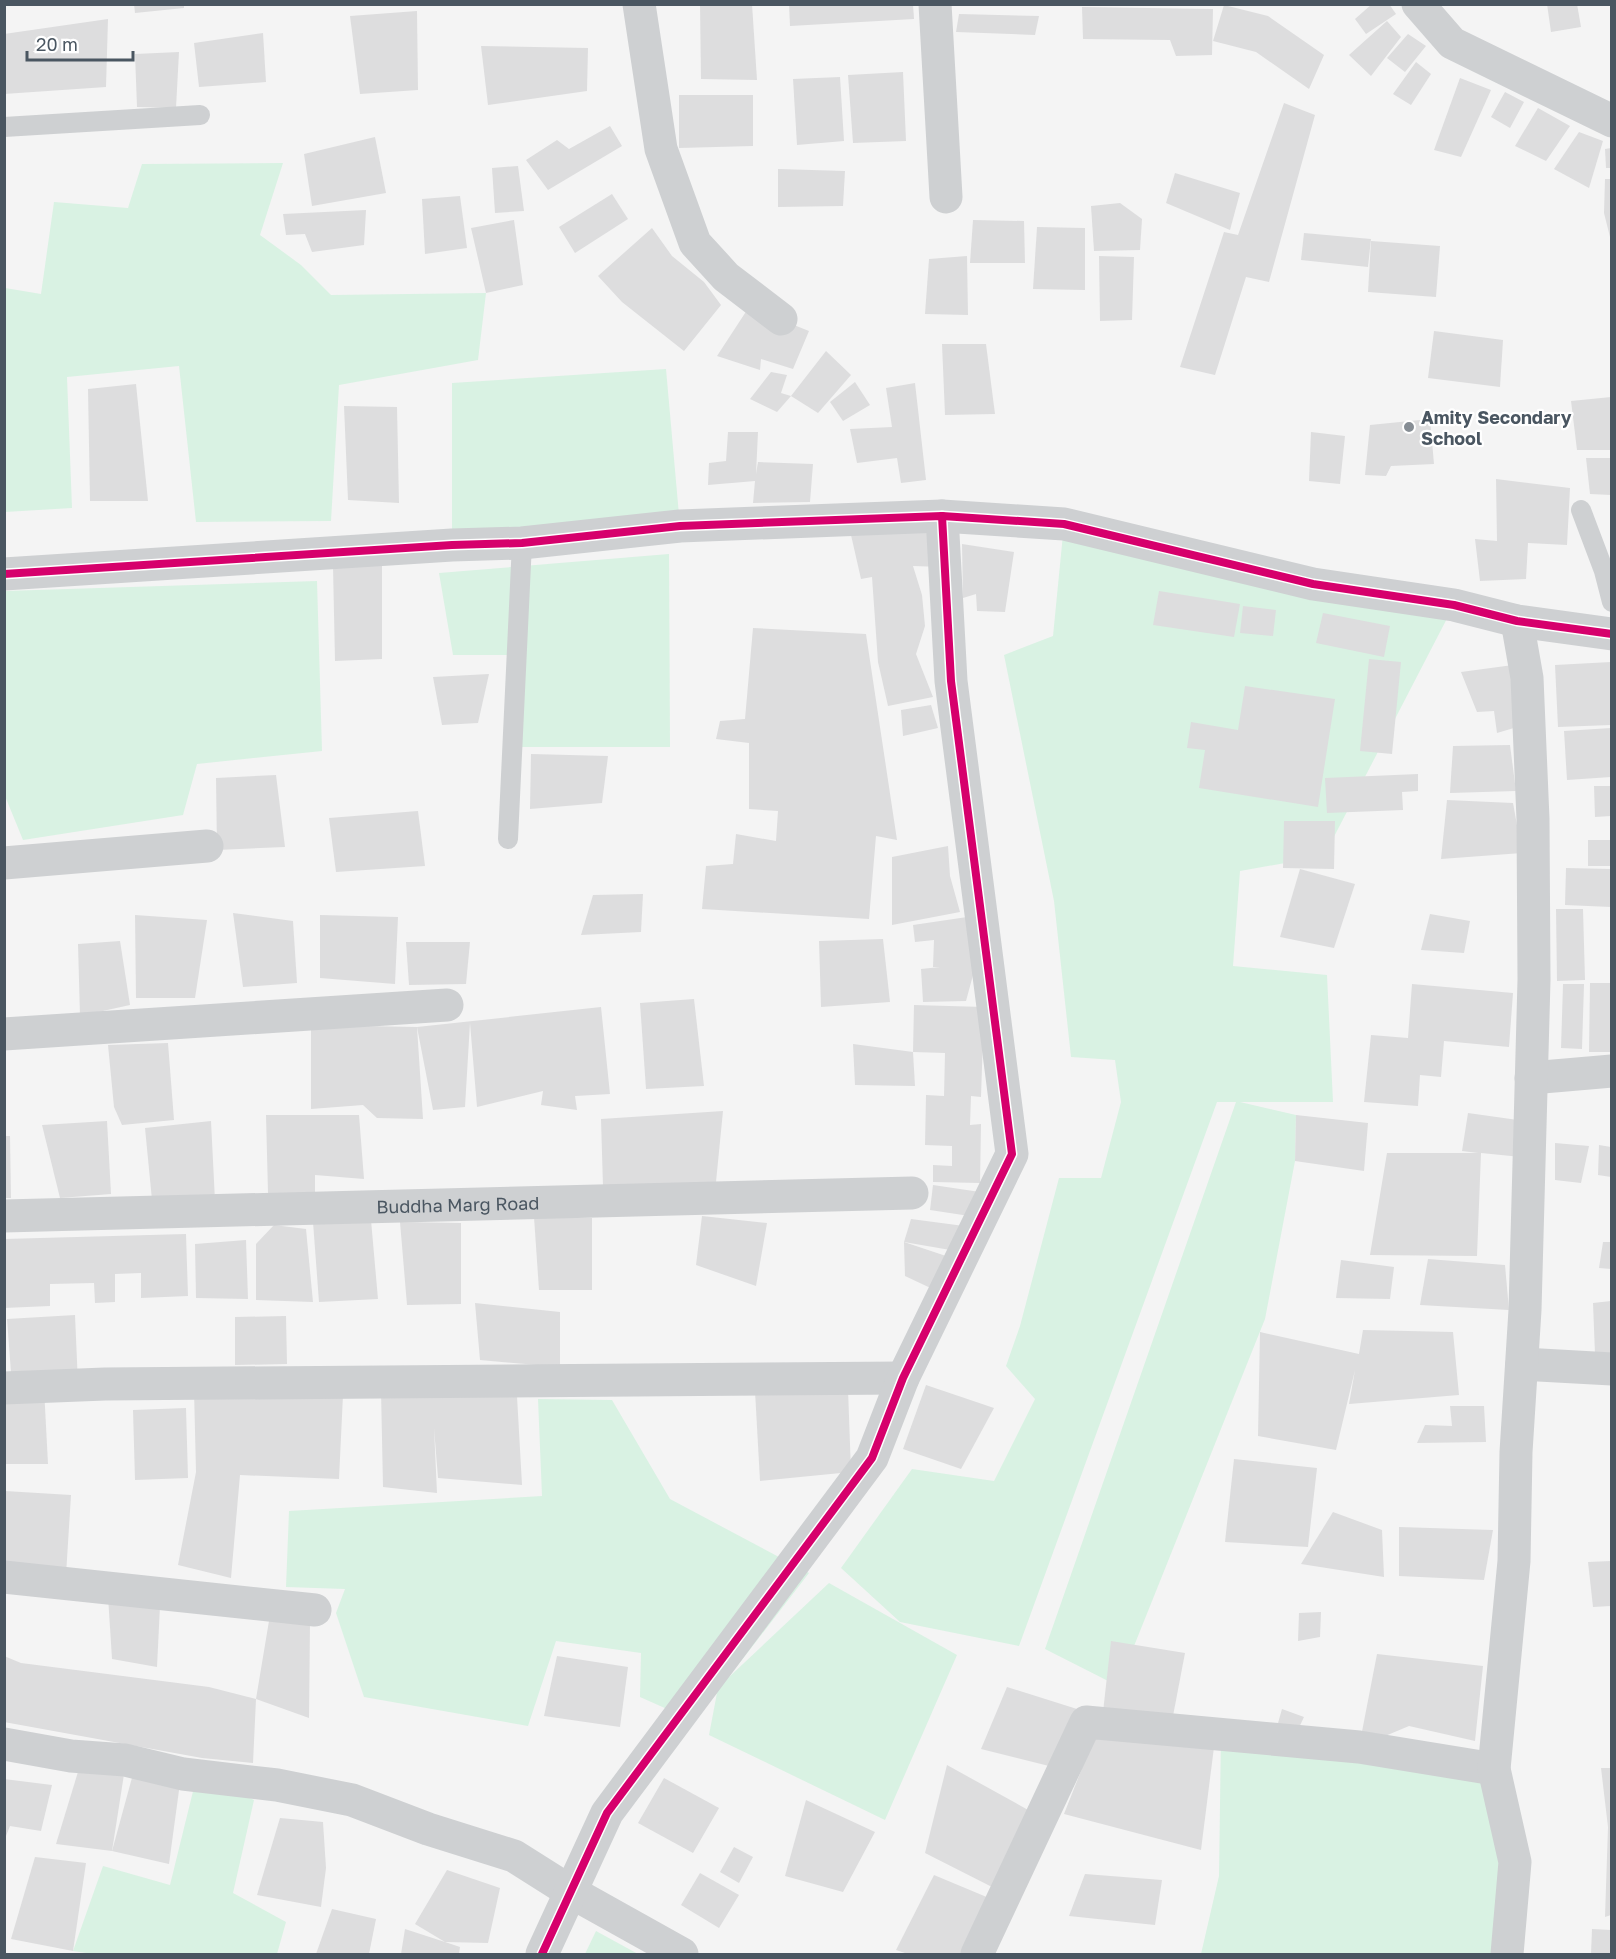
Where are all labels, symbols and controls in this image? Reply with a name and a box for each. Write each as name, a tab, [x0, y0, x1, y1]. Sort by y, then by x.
scale bar	[27, 24, 134, 62]
text: 20 m	[36, 33, 78, 55]
place label: Amity Secondary School	[1421, 406, 1572, 449]
marker: Amity Secondary School	[1402, 420, 1416, 434]
street label: Buddha Marg Road	[376, 1191, 540, 1218]

